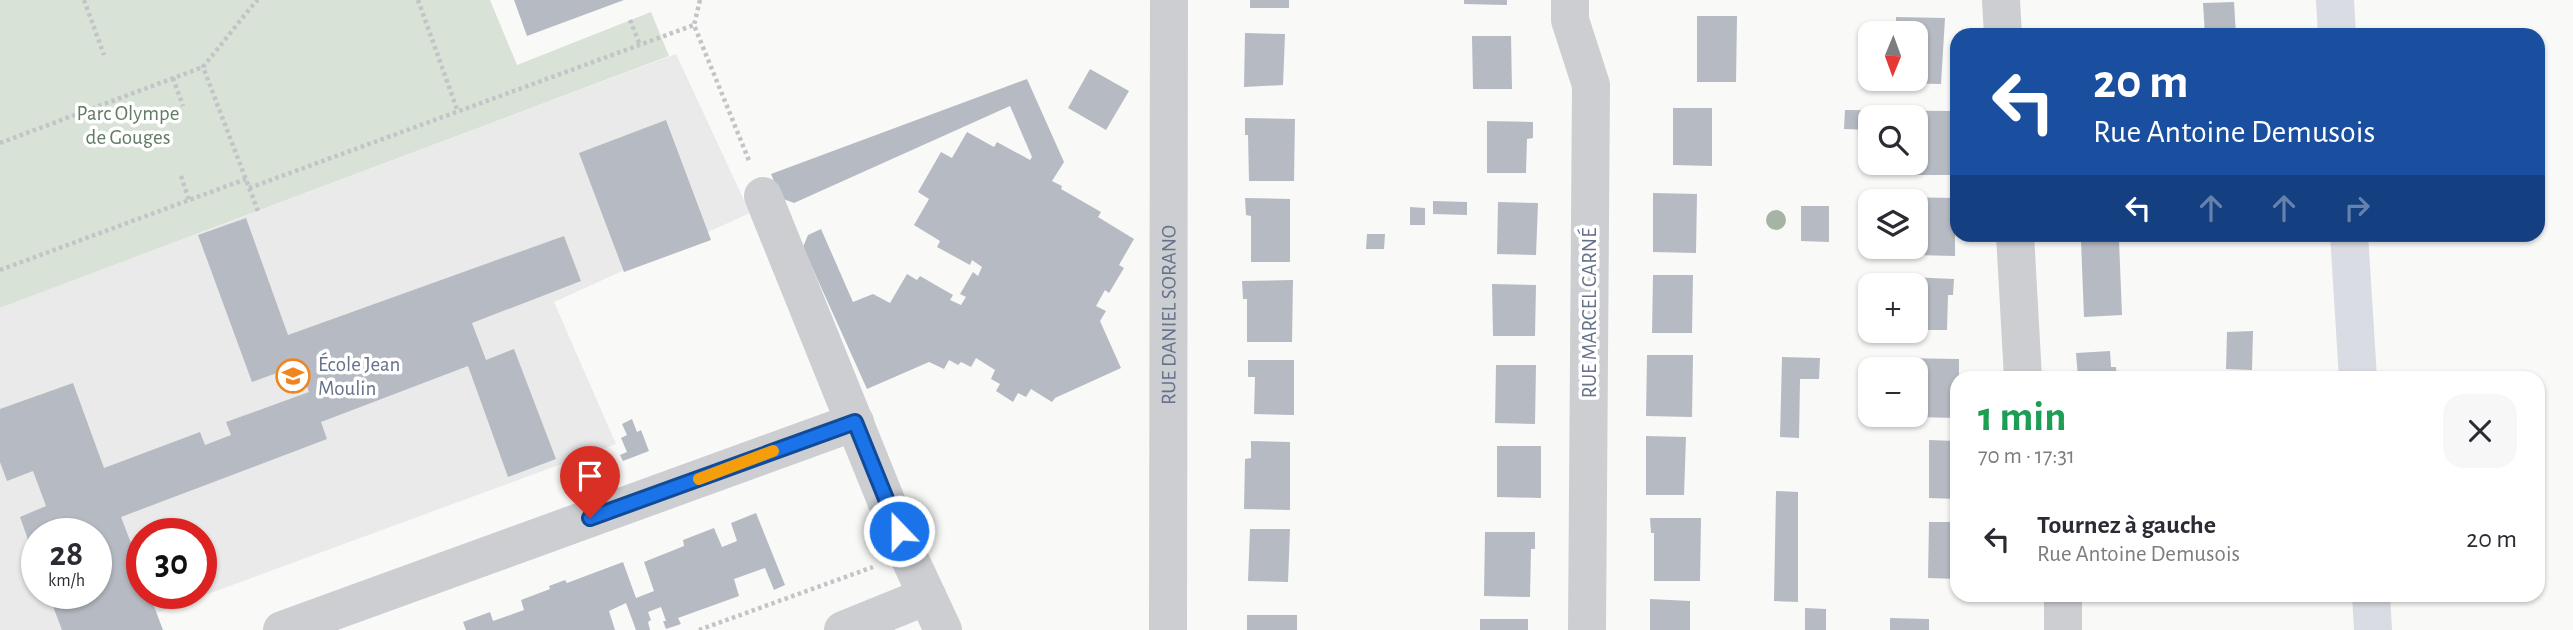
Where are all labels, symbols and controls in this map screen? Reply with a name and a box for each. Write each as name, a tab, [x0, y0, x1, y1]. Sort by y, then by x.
north arrow	[1858, 21, 1928, 91]
map controls	[1858, 21, 1928, 427]
icon: left	[1978, 56, 2069, 147]
text: 20 m	[2093, 58, 2189, 107]
park label: Parc Olympe de Gouges	[77, 103, 179, 148]
button: search	[1858, 105, 1928, 175]
text: Rue Antoine Demusois	[2093, 116, 2375, 148]
button: layers	[1858, 189, 1928, 259]
icon: left	[2119, 189, 2157, 227]
icon: ahead	[2192, 189, 2230, 227]
icon: ahead	[2265, 189, 2303, 227]
icon: right	[2338, 189, 2376, 227]
street label: RUE DANIEL SORANO	[1158, 225, 1179, 405]
street label: RUE MARCEL CARNÉ	[1577, 228, 1600, 398]
button: +	[1858, 273, 1928, 343]
place label: École Jean Moulin	[318, 352, 400, 399]
school or university icon: École Jean Moulin	[274, 357, 312, 395]
button: −	[1858, 357, 1928, 427]
button: close	[2443, 394, 2517, 468]
text: 1 min	[1978, 396, 2067, 438]
text: 70 m · 17:31	[1978, 445, 2075, 468]
pin	[560, 446, 620, 518]
icon: arrive	[571, 457, 609, 495]
position arrow	[862, 494, 936, 568]
text: Tournez à gauche	[2037, 512, 2216, 538]
speed limit sign: 30	[126, 518, 217, 609]
icon: left	[1978, 520, 2016, 558]
text: 20 m	[2466, 526, 2517, 552]
text: 28	[50, 537, 83, 572]
text: Rue Antoine Demusois	[2037, 543, 2240, 566]
text: km/h	[48, 572, 85, 590]

